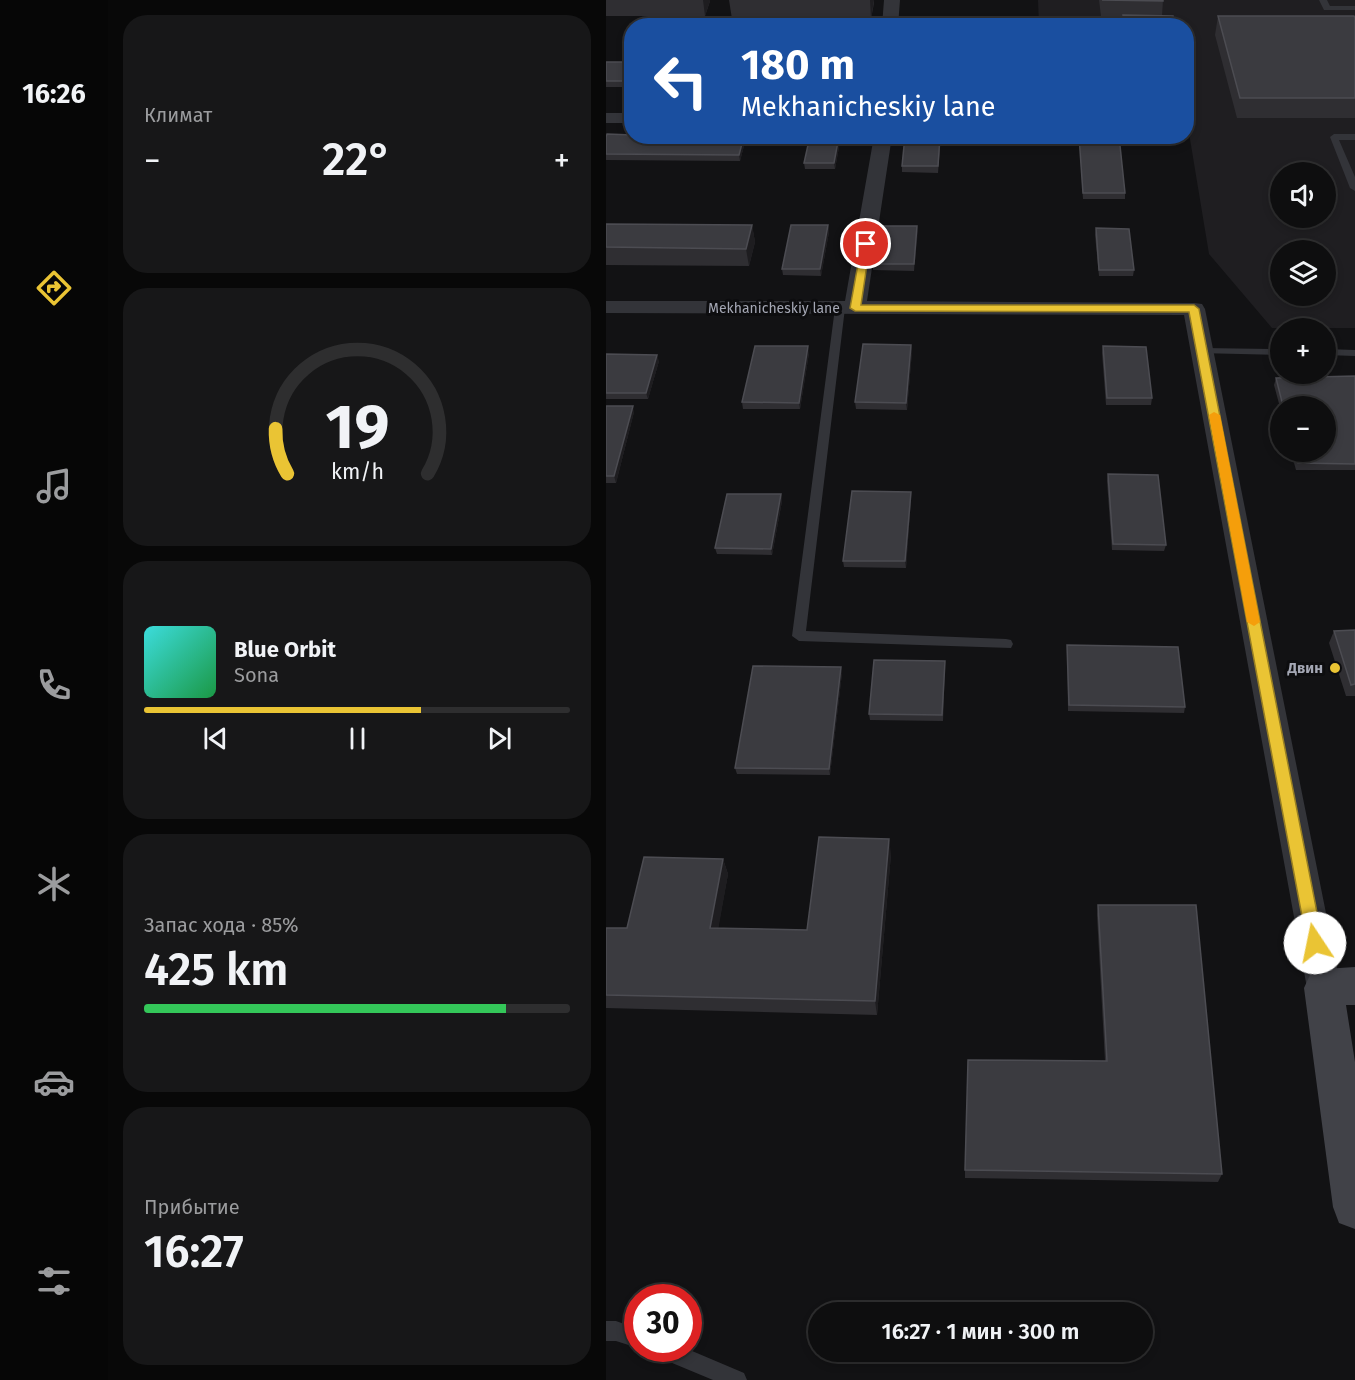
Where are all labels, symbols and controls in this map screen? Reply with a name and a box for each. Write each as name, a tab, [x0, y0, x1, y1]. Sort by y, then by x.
text: 180 m	[741, 40, 855, 90]
icon: left	[642, 42, 720, 120]
text: 16:26	[22, 78, 86, 110]
text: Mekhanicheskiy lane	[741, 91, 995, 123]
text: Климат	[144, 103, 212, 127]
text: 22°	[322, 133, 392, 187]
text: −	[144, 141, 161, 181]
text: +	[554, 141, 570, 181]
map controls	[1270, 162, 1336, 462]
button: sound	[1270, 162, 1336, 228]
pin	[840, 218, 891, 269]
icon: arrive	[849, 227, 882, 260]
button: layers	[1270, 240, 1336, 306]
icon: directions	[33, 267, 75, 309]
street label: Mekhanicheskiy lane	[708, 300, 840, 317]
button: +	[1270, 318, 1336, 384]
text: 19	[325, 390, 389, 465]
button: −	[1270, 396, 1336, 462]
text: km/h	[330, 459, 384, 485]
icon: music	[33, 465, 75, 507]
text: Blue Orbit	[234, 636, 336, 663]
place label: Двин	[1287, 659, 1323, 677]
marker: Двин	[1328, 661, 1342, 675]
text: Sona	[234, 663, 279, 687]
icon: phone	[33, 664, 75, 706]
icon: previous	[199, 722, 232, 755]
icon: pause	[341, 722, 374, 755]
icon: next	[483, 722, 516, 755]
icon: climate	[33, 863, 75, 905]
position arrow	[1283, 911, 1347, 975]
text: Запас хода · 85%	[144, 913, 298, 937]
text: 425 km	[144, 943, 288, 997]
icon: car	[33, 1061, 75, 1103]
text: Прибытие	[144, 1195, 240, 1219]
text: 16:27	[144, 1225, 244, 1279]
icon: filters	[33, 1260, 75, 1302]
speed limit sign: 30	[624, 1284, 702, 1362]
text: 16:27 · 1 мин · 300 m	[882, 1318, 1079, 1345]

